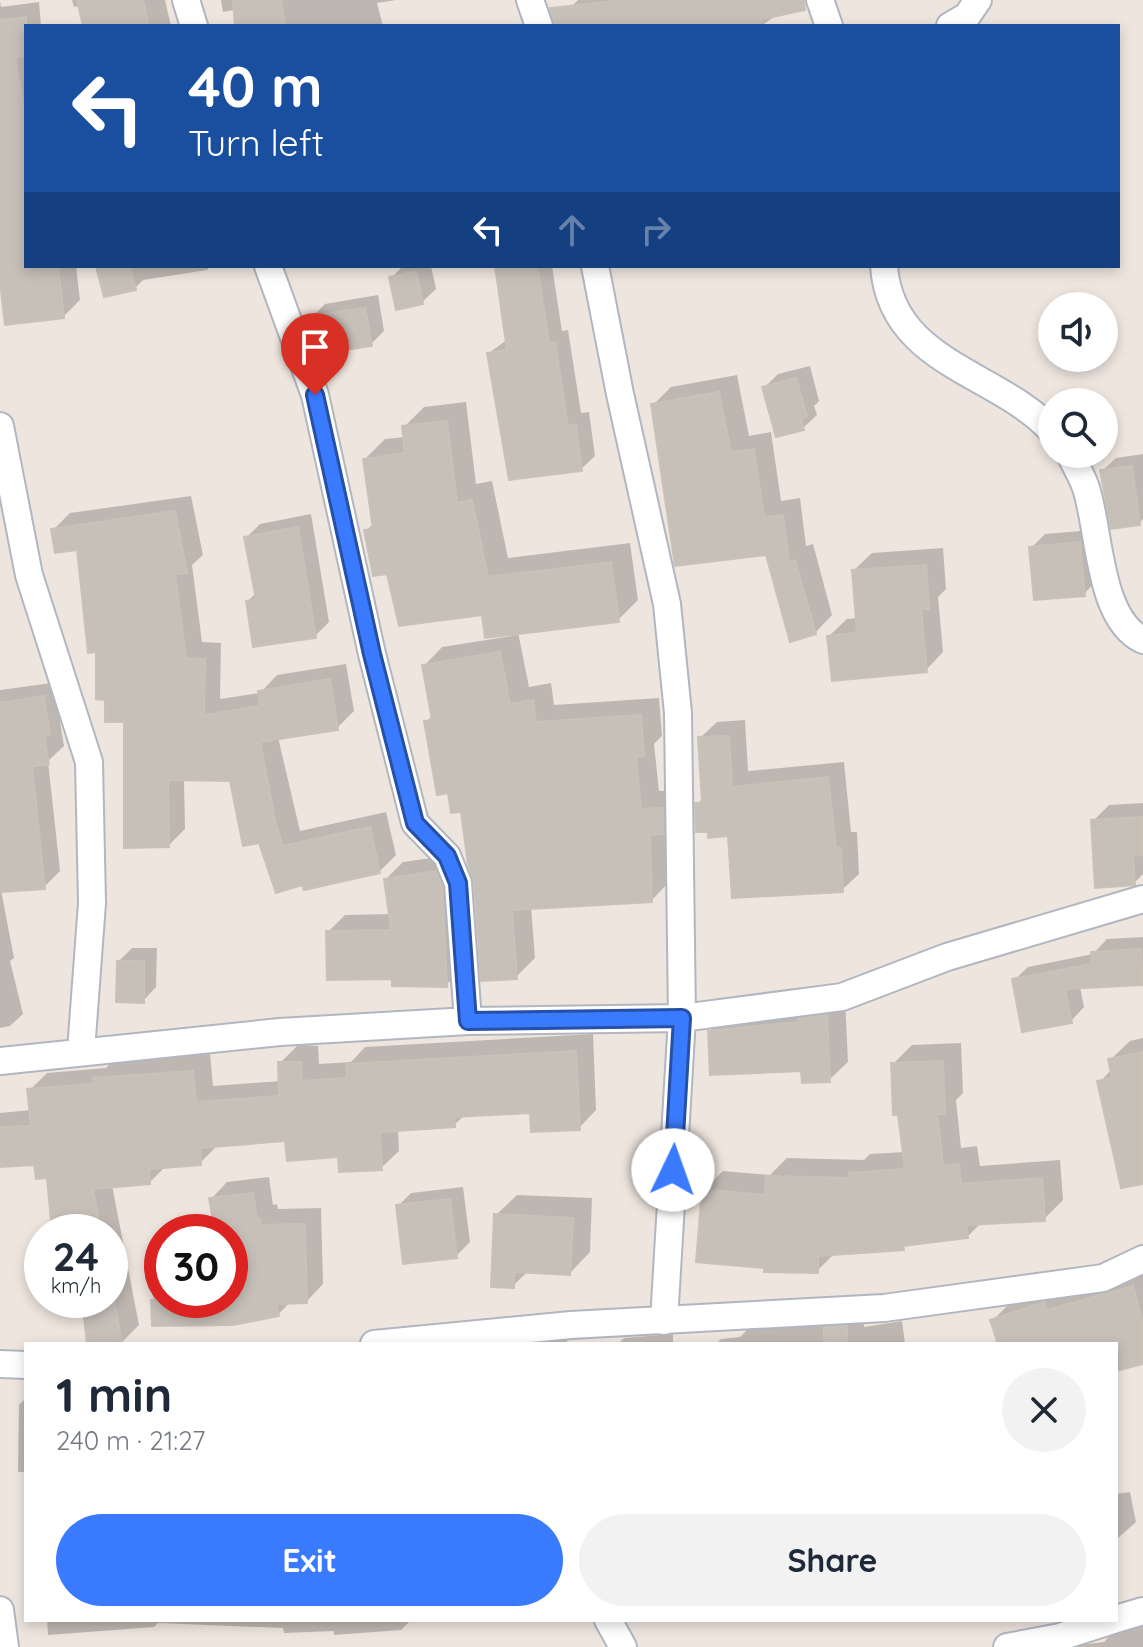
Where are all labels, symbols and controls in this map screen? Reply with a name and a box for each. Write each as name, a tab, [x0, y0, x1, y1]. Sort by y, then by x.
text: 40 m	[188, 51, 323, 121]
icon: left	[56, 56, 160, 160]
text: Turn left	[188, 120, 324, 165]
icon: left	[466, 208, 510, 252]
icon: ahead	[550, 208, 594, 252]
icon: right	[634, 208, 678, 252]
map controls	[1038, 292, 1118, 468]
button: sound	[1038, 292, 1118, 372]
pin	[281, 313, 349, 395]
icon: arrive	[293, 325, 337, 369]
button: search	[1038, 388, 1118, 468]
position arrow	[631, 1128, 715, 1212]
speed limit sign: 30	[144, 1214, 248, 1318]
text: 24	[53, 1231, 99, 1281]
text: km/h	[51, 1273, 101, 1298]
text: 1 min	[56, 1364, 172, 1424]
button: close	[1002, 1368, 1086, 1452]
text: 240 m · 21:27	[56, 1424, 205, 1457]
button: Exit	[56, 1514, 563, 1606]
button: Share	[579, 1514, 1086, 1606]

